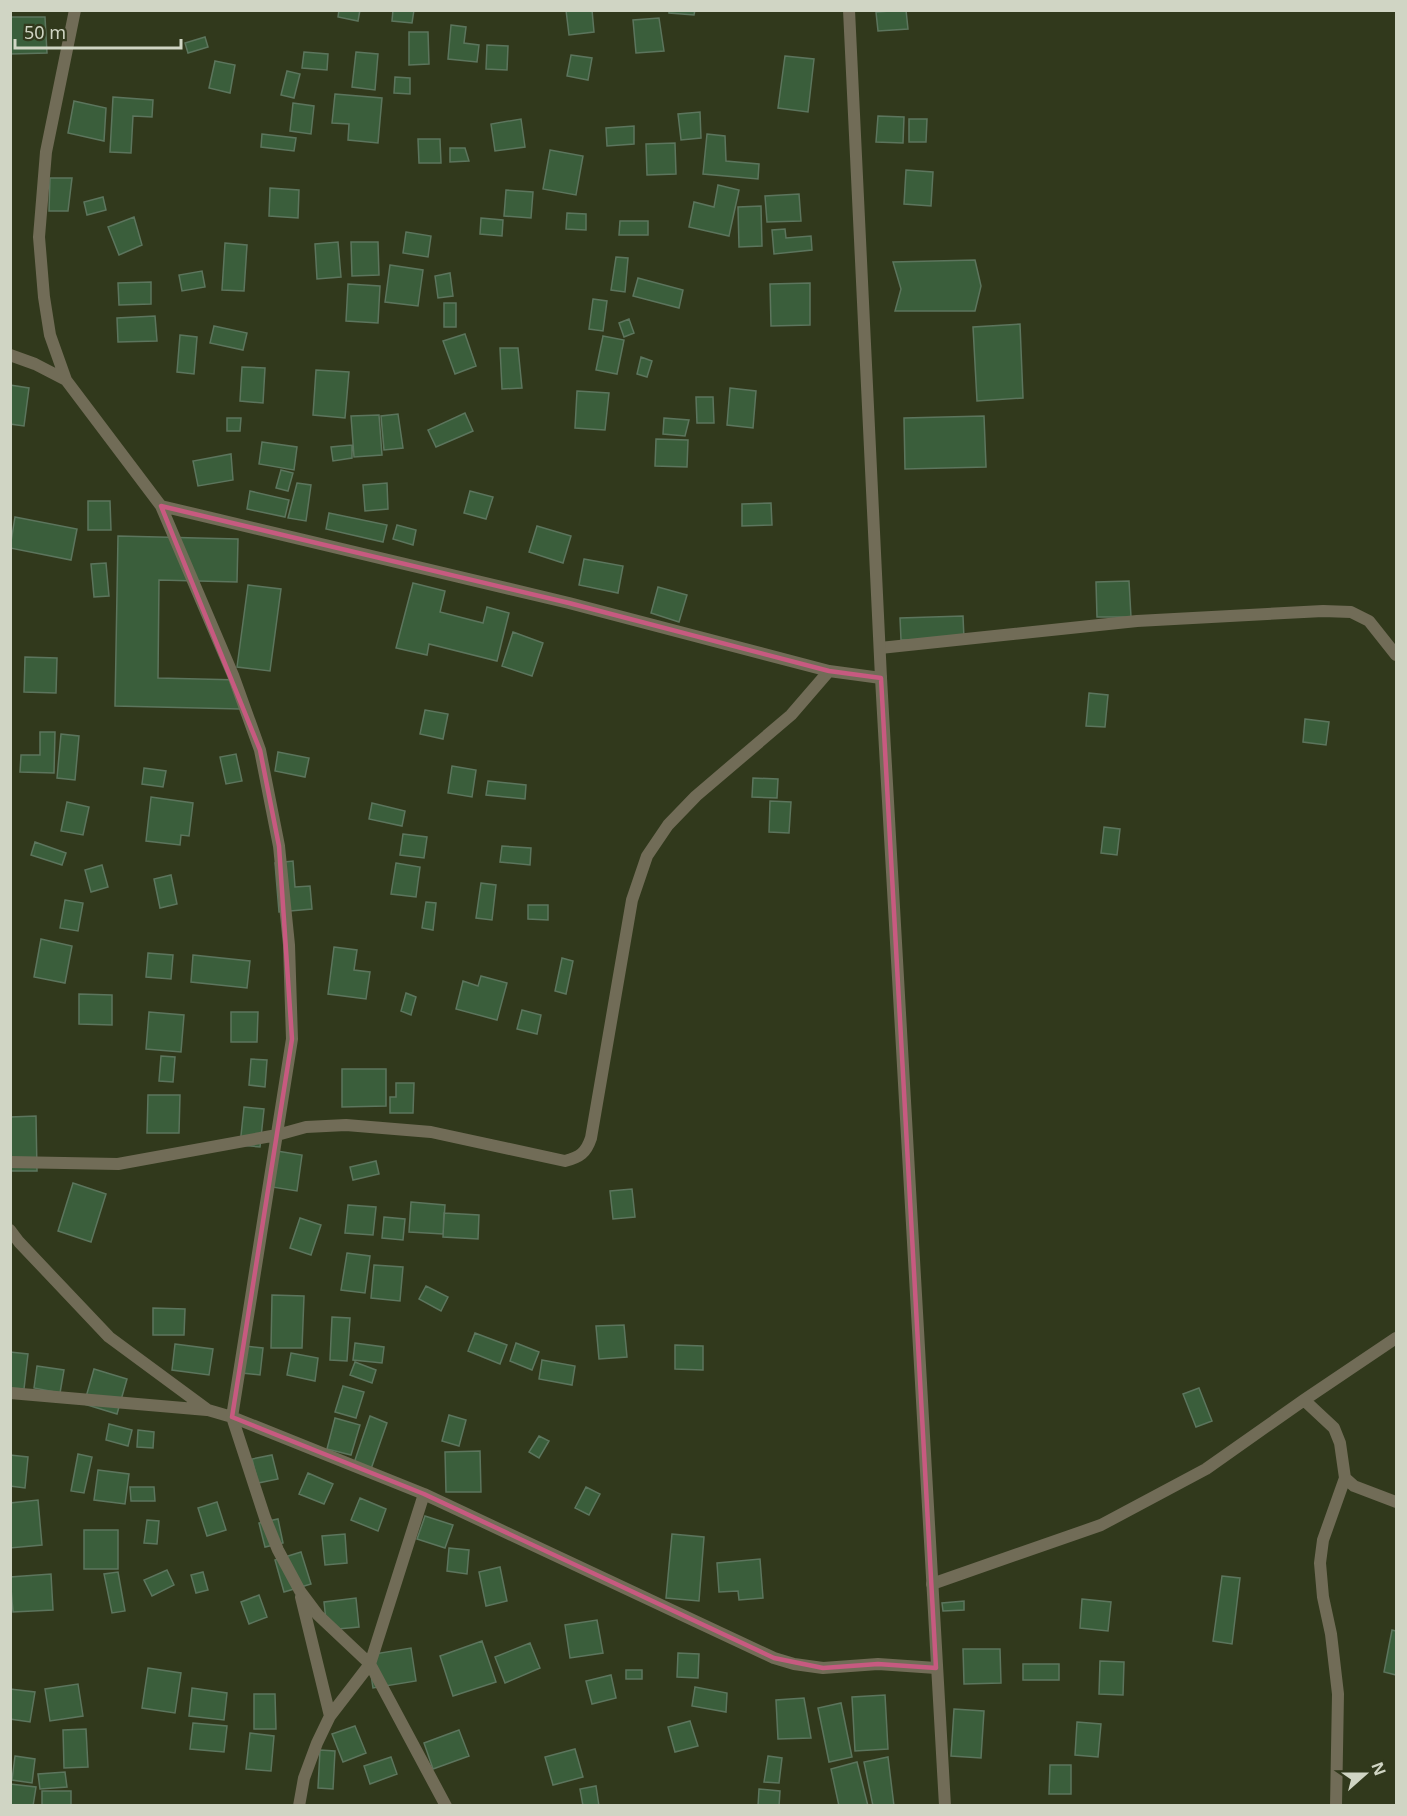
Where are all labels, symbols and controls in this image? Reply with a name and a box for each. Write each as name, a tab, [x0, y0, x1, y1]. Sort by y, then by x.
scale bar	[15, 12, 182, 50]
text: 50 m	[24, 20, 66, 44]
north arrow	[1335, 1744, 1395, 1804]
text: N	[1366, 1759, 1392, 1779]

